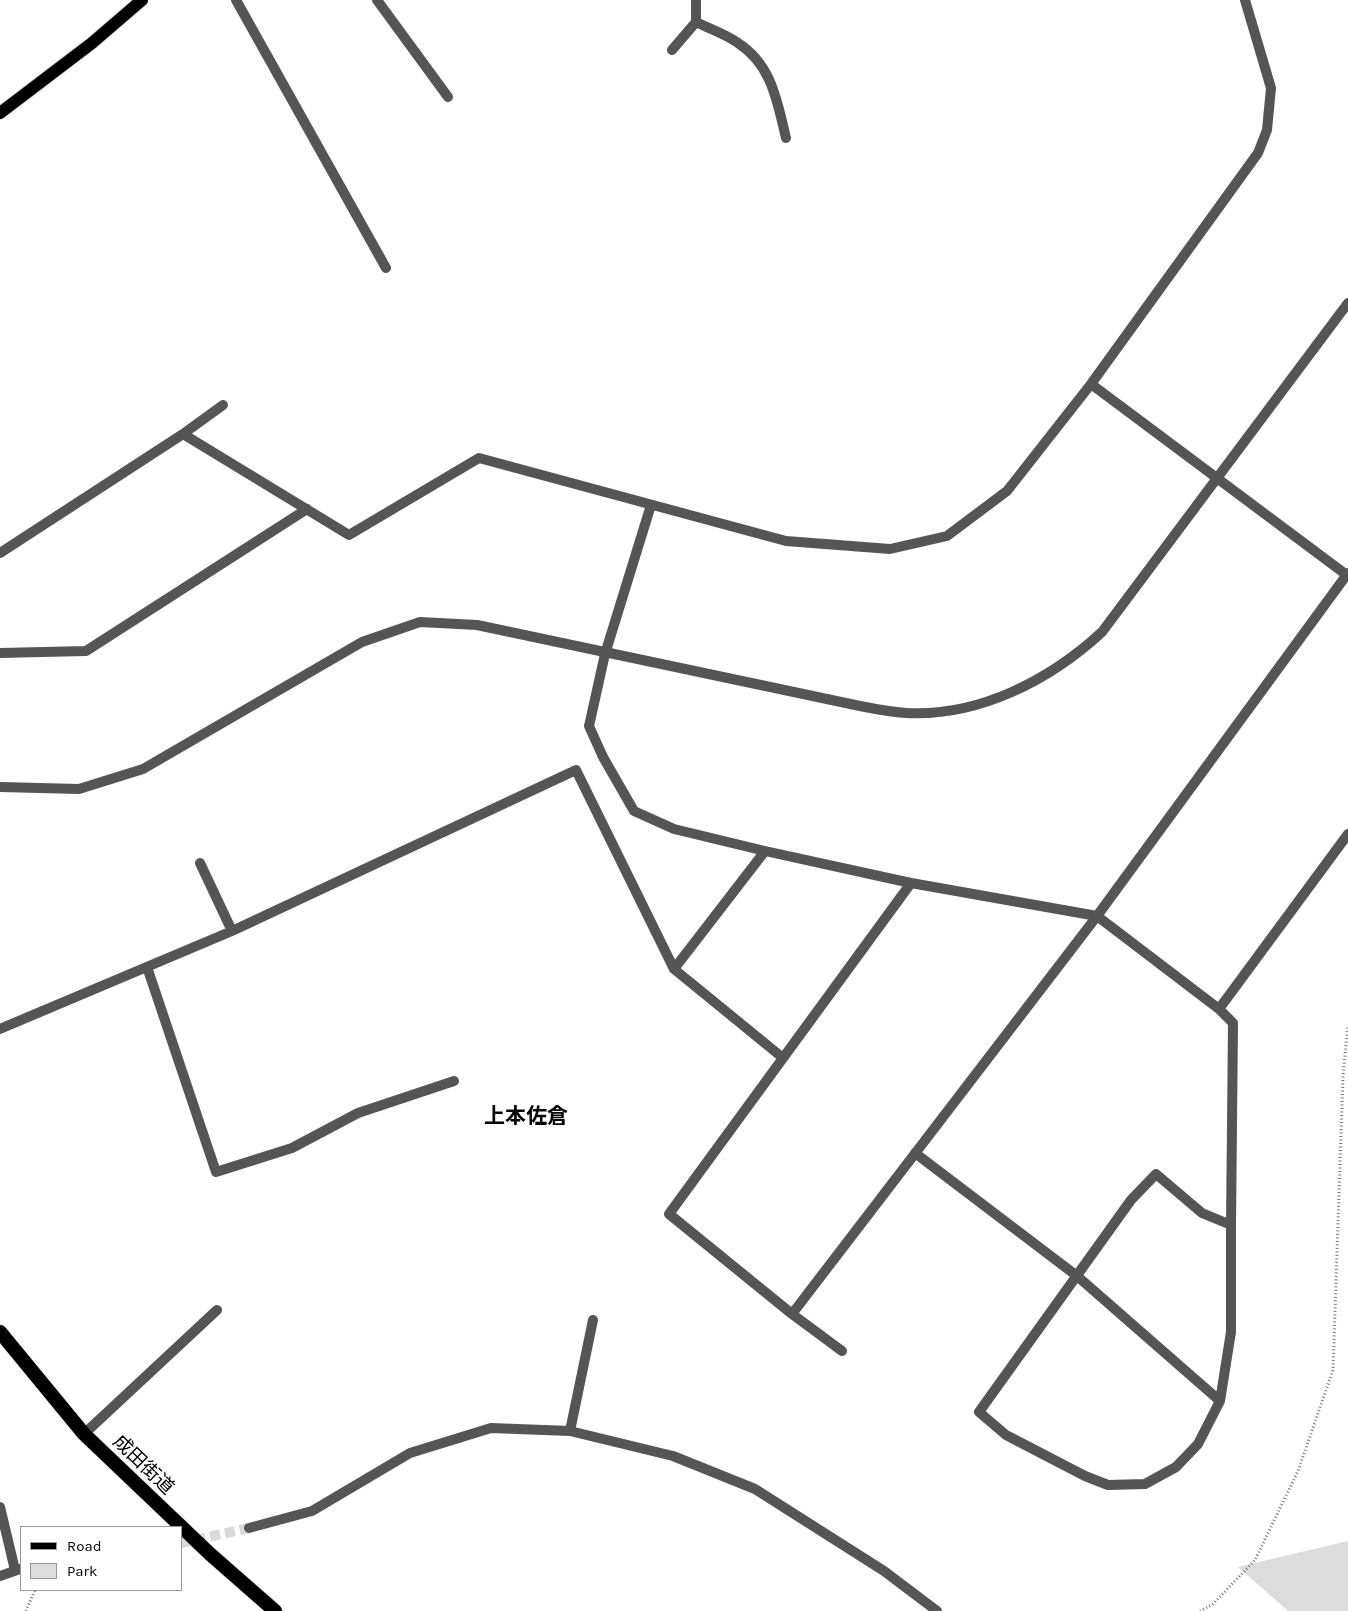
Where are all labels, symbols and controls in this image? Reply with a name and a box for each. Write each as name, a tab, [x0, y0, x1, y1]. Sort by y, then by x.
district label: 上本佐倉	[484, 1104, 568, 1130]
street label: 成田街道	[108, 1430, 178, 1500]
legend	[20, 1526, 182, 1591]
text: Road	[67, 1537, 102, 1555]
text: Park	[67, 1562, 97, 1580]

